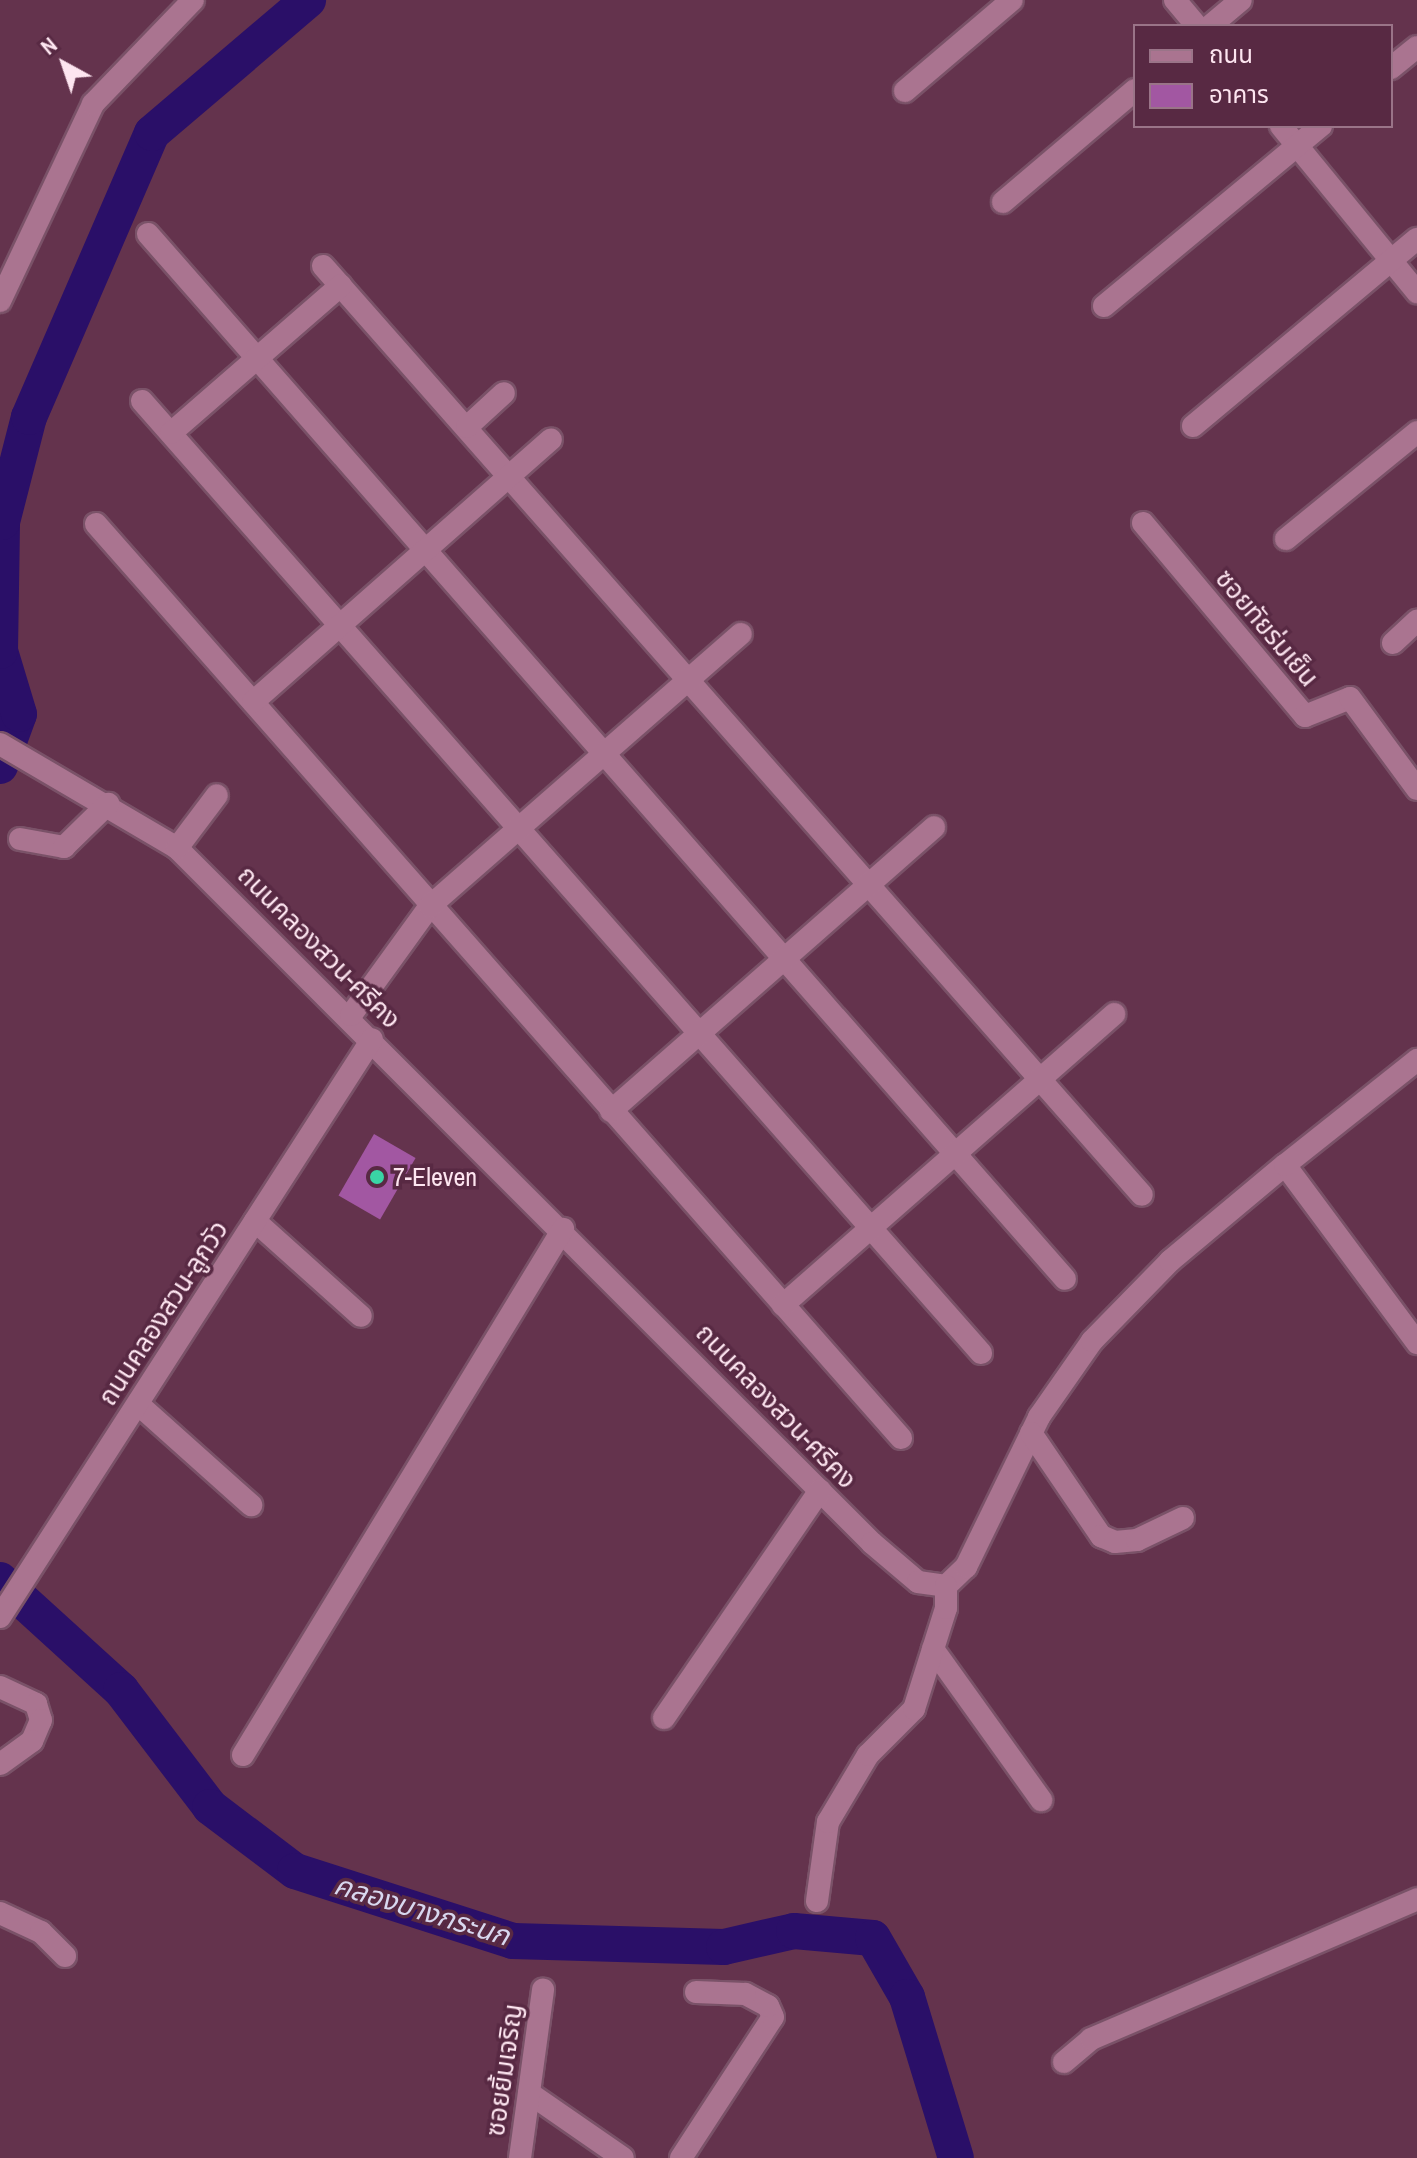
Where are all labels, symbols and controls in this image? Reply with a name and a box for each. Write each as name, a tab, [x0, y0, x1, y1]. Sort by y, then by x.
north arrow	[24, 24, 104, 104]
legend	[1133, 24, 1393, 128]
text: N	[34, 30, 63, 61]
text: ถนน	[1209, 38, 1253, 70]
text: อาคาร	[1209, 78, 1269, 110]
street label: ซอยทัยร่มเย็น	[1209, 563, 1325, 693]
street label: ถนนคลองสวน-ศรีคง	[231, 859, 407, 1035]
place label: 7-Eleven	[393, 1161, 477, 1193]
marker: 7-Eleven	[368, 1168, 386, 1186]
street label: ถนนคลองสวน-ลูกวัว	[92, 1215, 234, 1411]
street label: ถนนคลองสวน-ศรีคง	[689, 1317, 863, 1495]
water label: คลองบางกระนก	[330, 1867, 514, 1953]
street label: ซอยยิ้มเจริญ	[479, 2002, 529, 2138]

